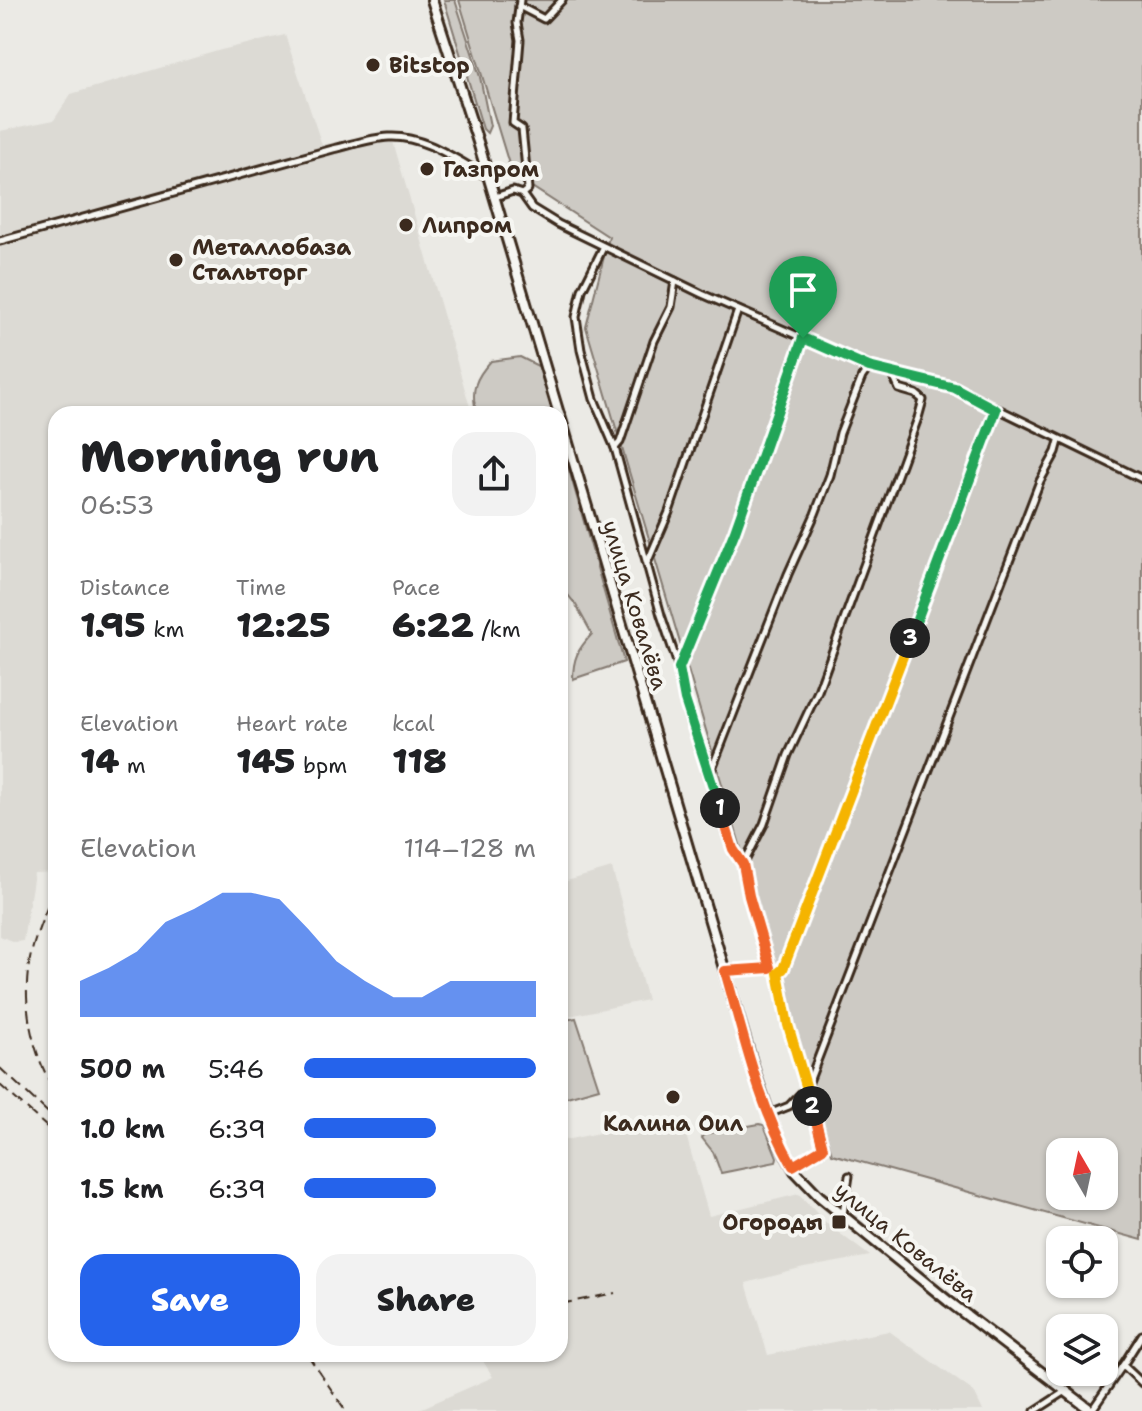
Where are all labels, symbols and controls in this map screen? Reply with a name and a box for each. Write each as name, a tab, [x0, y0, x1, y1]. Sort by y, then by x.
place label: Bitstop	[389, 51, 470, 80]
marker: Bitstop	[364, 56, 382, 74]
place label: Газпром	[443, 155, 539, 184]
marker: Газпром	[418, 160, 436, 178]
place label: Липром	[422, 211, 512, 240]
marker: Липром	[397, 216, 415, 234]
place label: Металлобаза Стальторг	[192, 233, 351, 287]
marker: Металлобаза Стальторг	[167, 251, 185, 269]
pin	[769, 256, 837, 338]
icon: arrive	[781, 268, 825, 312]
text: Morning run	[80, 427, 379, 486]
button: share	[452, 432, 536, 516]
text: 06:53	[80, 487, 154, 522]
street label: улица Ковалёва	[595, 517, 675, 694]
text: Distance	[80, 573, 170, 602]
text: Time	[236, 573, 286, 602]
text: Pace	[392, 573, 440, 602]
text: 1.95	[80, 602, 146, 648]
text: 12:25	[236, 602, 331, 648]
text: 6:22	[392, 602, 474, 648]
text: km	[146, 615, 184, 644]
text: /km	[474, 615, 521, 644]
pin: 3	[890, 618, 930, 658]
text: 3	[902, 623, 918, 652]
text: Elevation	[80, 709, 178, 738]
text: Heart rate	[236, 709, 348, 738]
text: kcal	[392, 709, 435, 738]
text: 14	[80, 738, 119, 784]
text: 145	[236, 738, 296, 784]
text: 118	[392, 738, 447, 784]
text: m	[119, 751, 146, 780]
text: bpm	[296, 751, 347, 780]
pin: 1	[700, 788, 740, 828]
text: 1	[715, 793, 725, 822]
text: Elevation	[80, 830, 196, 865]
text: 114–128 m	[404, 830, 536, 865]
text: 500 m	[80, 1051, 165, 1086]
text: 5:46	[208, 1051, 264, 1086]
pin: 2	[792, 1086, 832, 1126]
marker: Калина Оил	[664, 1088, 682, 1106]
text: 2	[804, 1091, 820, 1120]
place label: Калина Оил	[603, 1109, 744, 1138]
text: 1.0 km	[80, 1111, 165, 1146]
text: 6:39	[208, 1111, 266, 1146]
north arrow	[1046, 1138, 1118, 1210]
map controls	[1046, 1138, 1118, 1386]
text: 1.5 km	[80, 1171, 164, 1206]
text: 6:39	[208, 1171, 266, 1206]
street label: улица Ковалёва	[829, 1175, 984, 1309]
place label: Огороды	[722, 1208, 823, 1237]
marker: Огороды	[830, 1213, 848, 1231]
button: locate	[1046, 1226, 1118, 1298]
button: Save	[80, 1254, 300, 1346]
button: Share	[316, 1254, 536, 1346]
button: layers	[1046, 1314, 1118, 1386]

